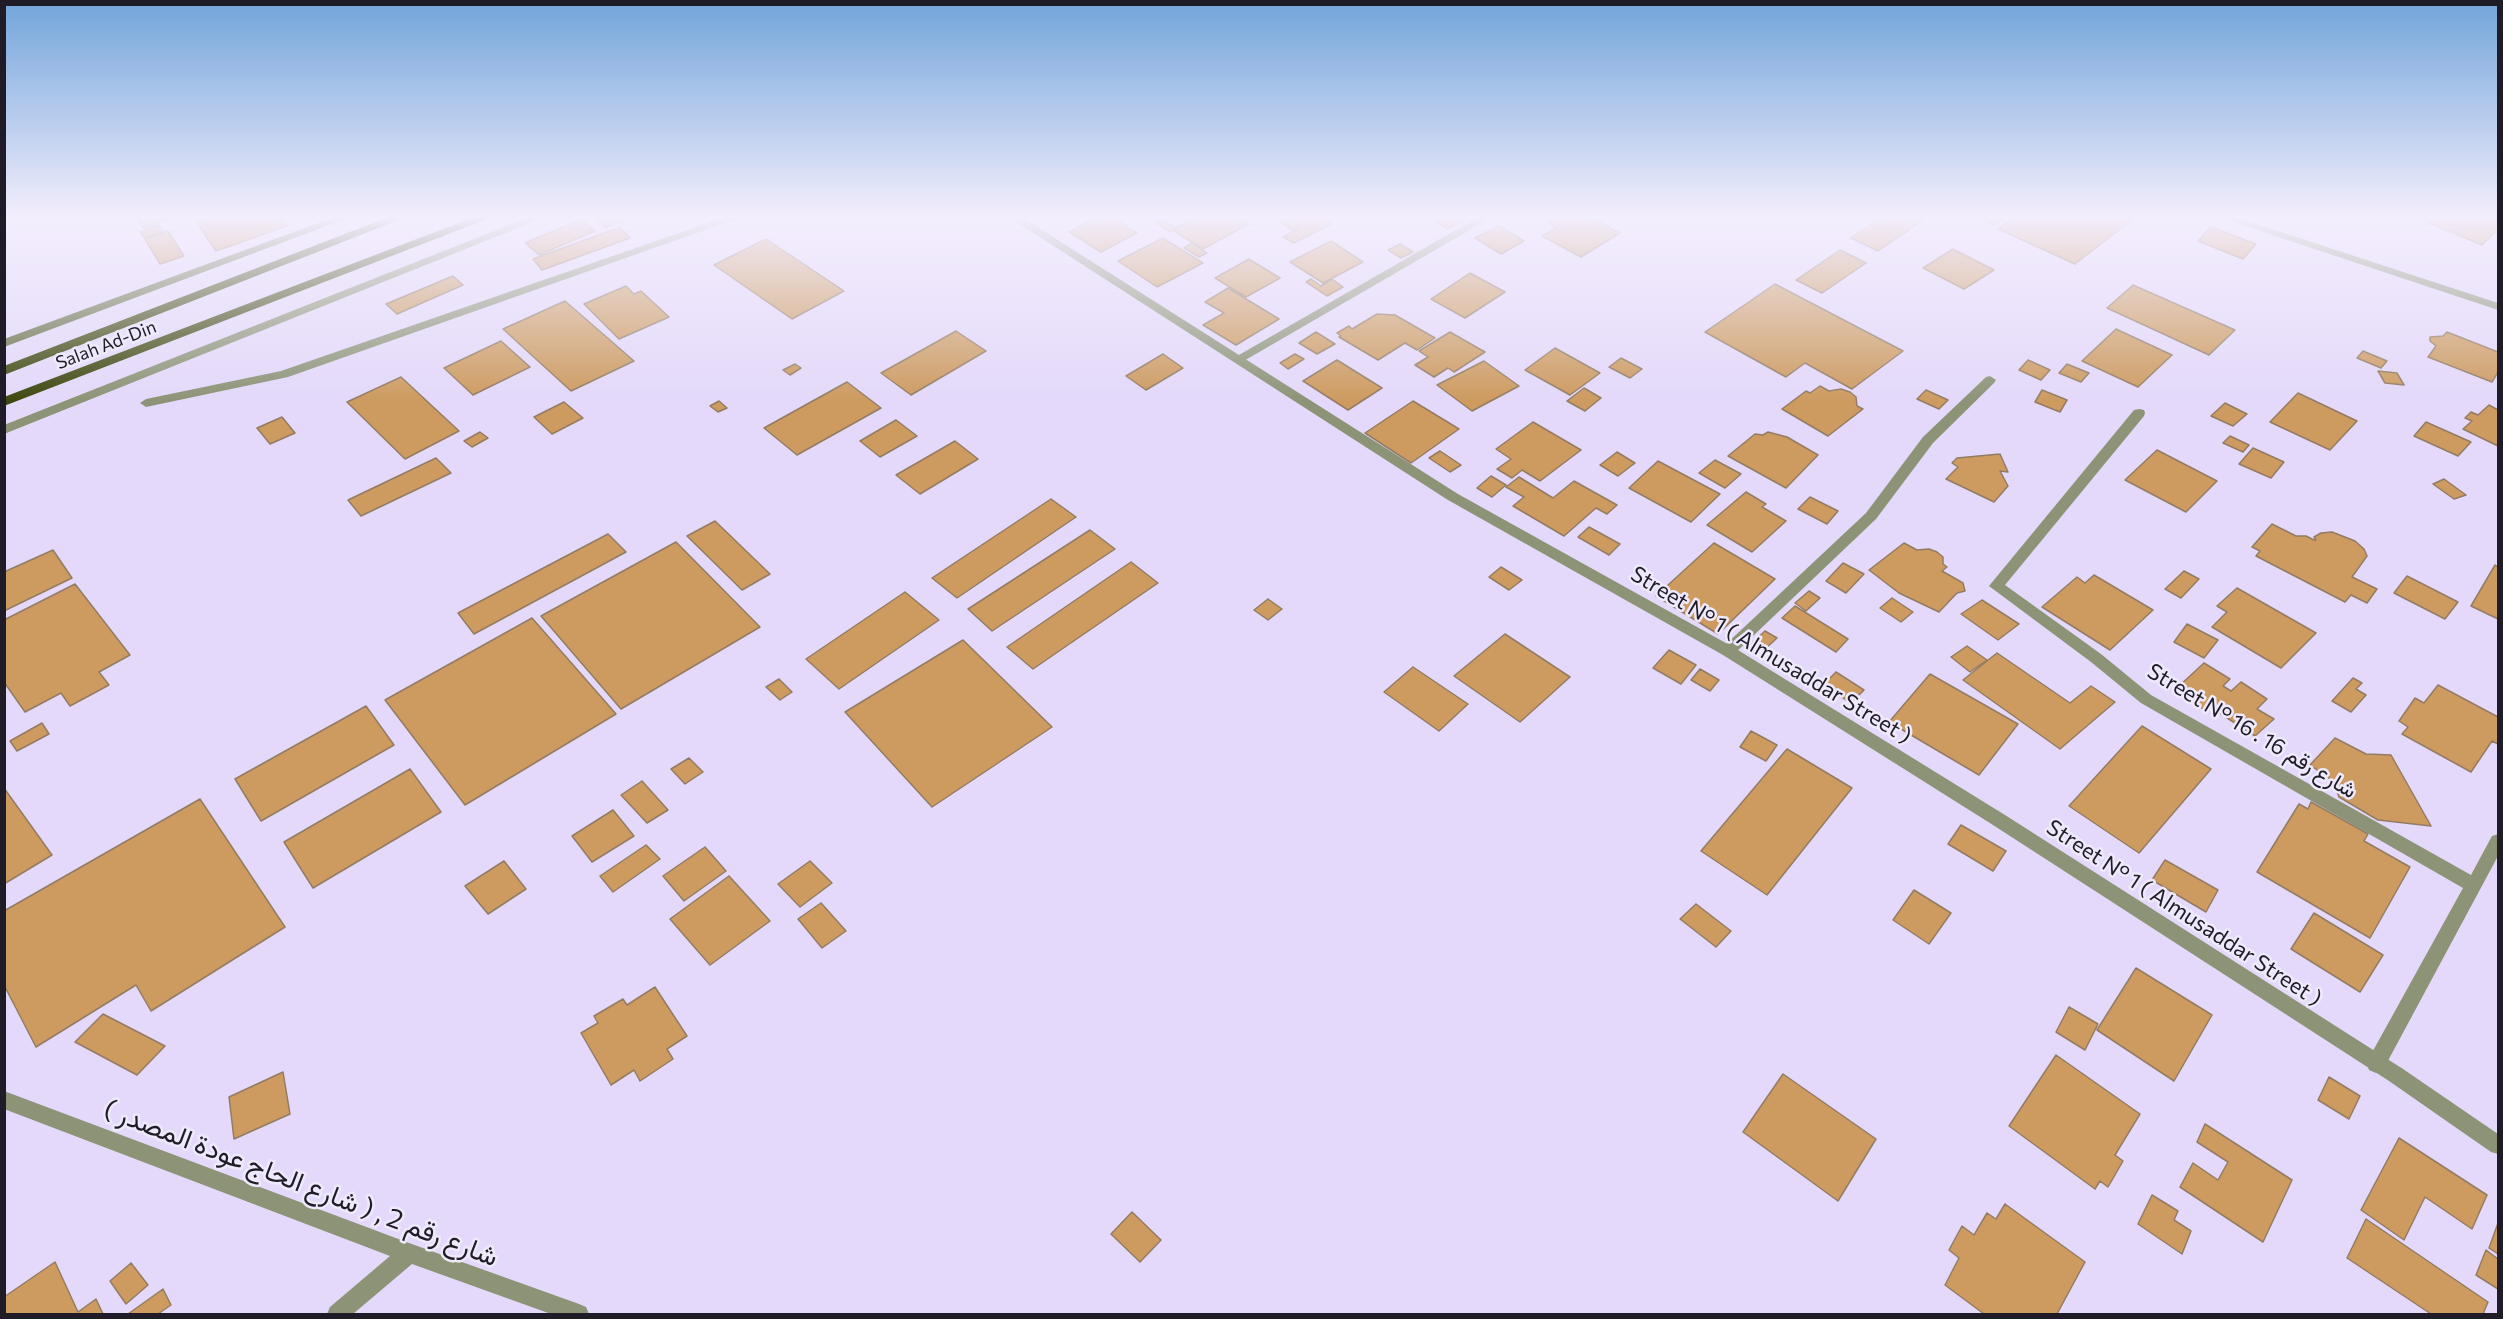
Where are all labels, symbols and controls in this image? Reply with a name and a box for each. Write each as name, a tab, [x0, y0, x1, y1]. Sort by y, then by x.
street label: Salah Ad-Din	[53, 316, 159, 374]
street label: Street N° 1 ( Almusaddar Street )	[1626, 561, 1916, 749]
street label: Street N° 16 . شارع رقم 16	[2143, 658, 2361, 804]
street label: Street N° 1 ( Almusaddar Street )	[2042, 814, 2326, 1012]
street label: شارع رقم 2 , ( شارع الحاج عودة المصدر )	[99, 1093, 503, 1273]

